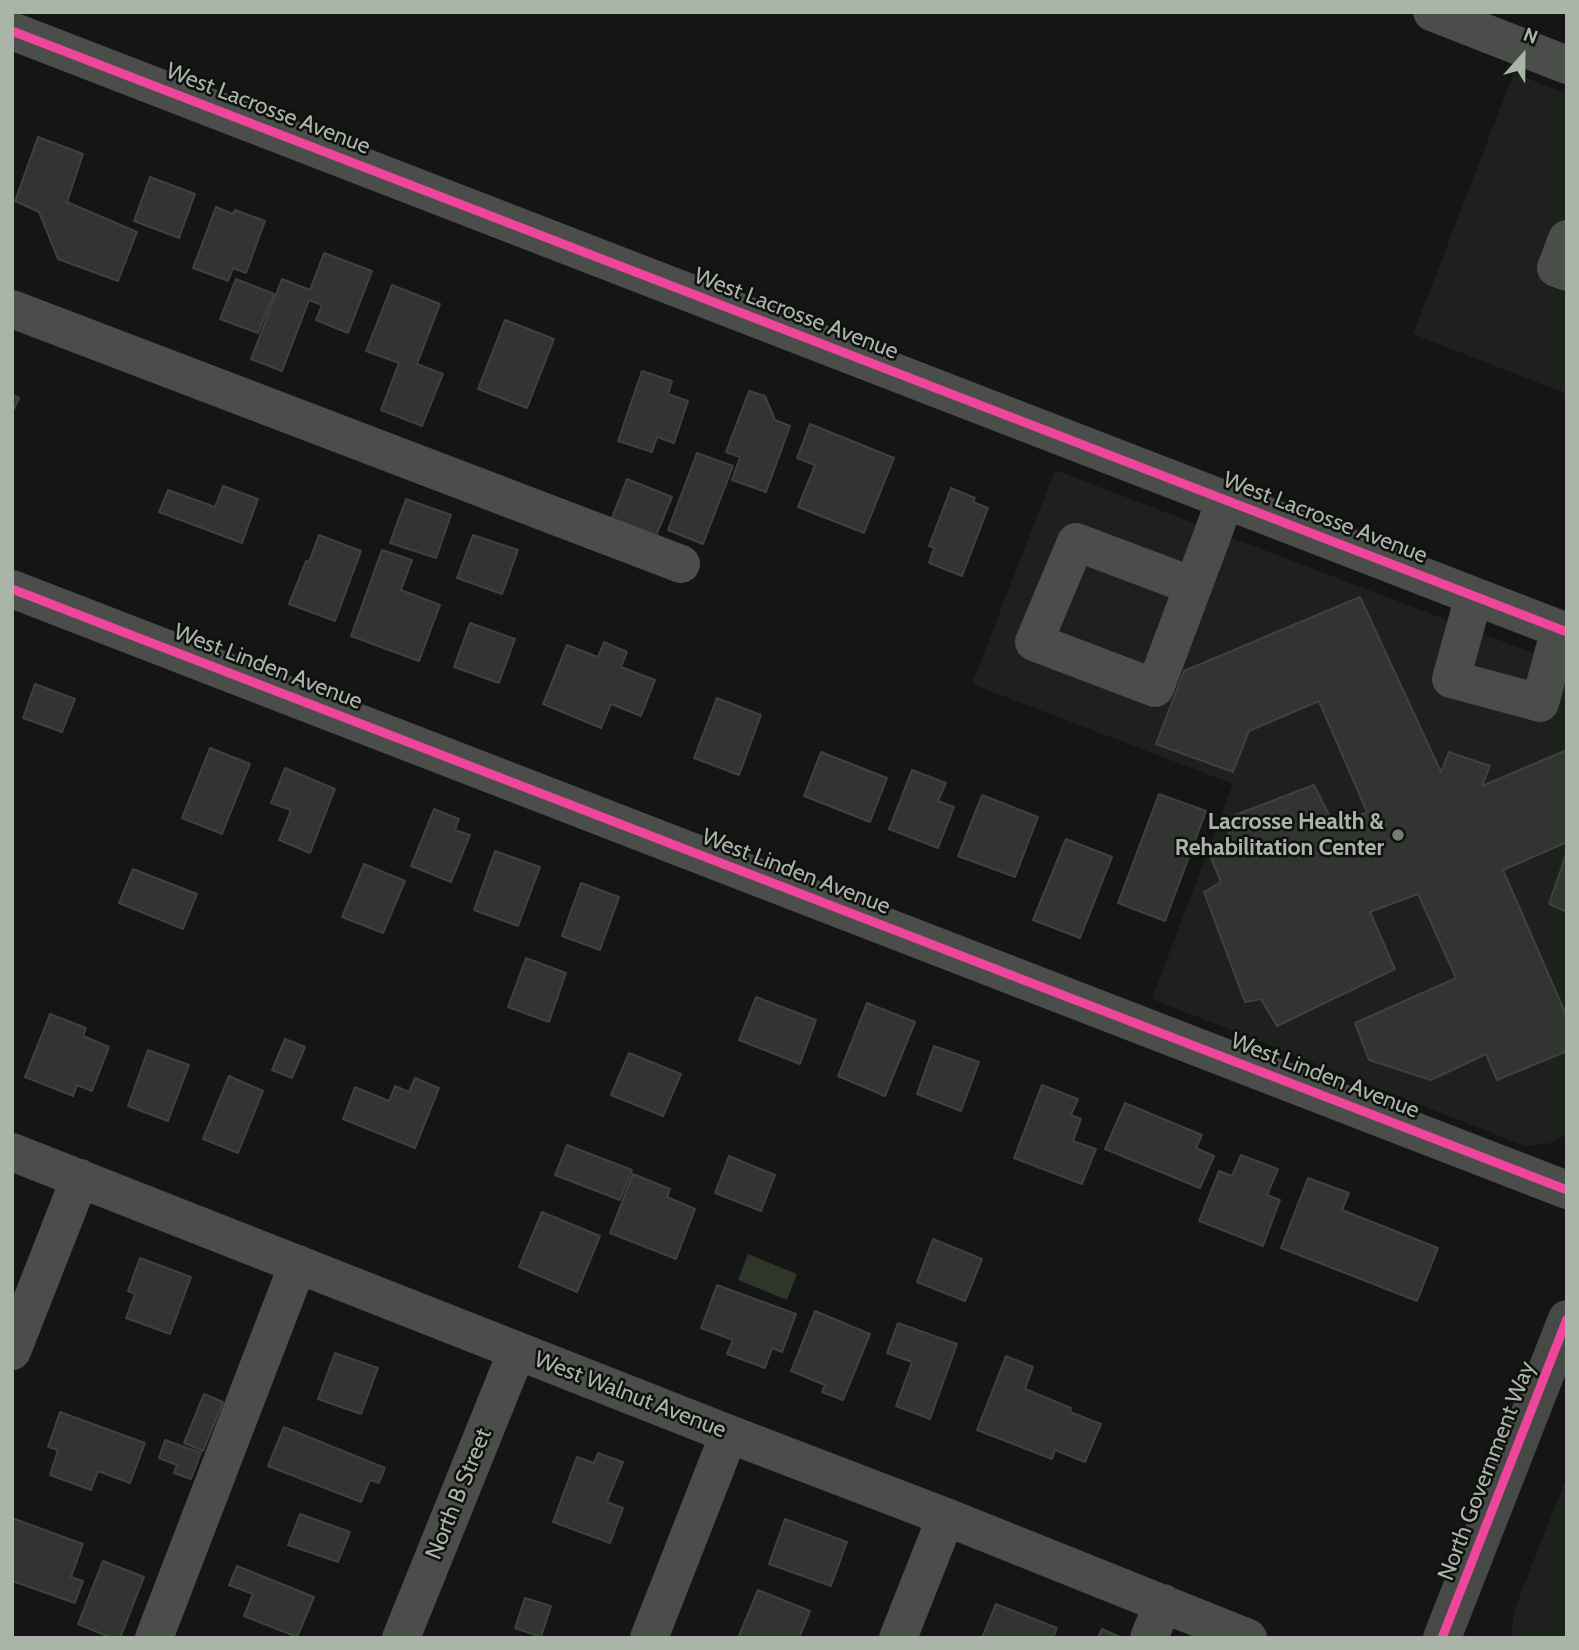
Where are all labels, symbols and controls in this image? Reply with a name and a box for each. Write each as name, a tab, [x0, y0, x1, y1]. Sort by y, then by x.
north arrow	[1488, 21, 1558, 91]
text: N	[1520, 23, 1541, 49]
street label: West Lacrosse Avenue	[162, 57, 374, 161]
street label: West Lacrosse Avenue	[690, 262, 902, 366]
street label: West Lacrosse Avenue	[1219, 466, 1431, 570]
street label: West Linden Avenue	[170, 618, 366, 716]
place label: Lacrosse Health & Rehabilitation Center	[1175, 808, 1384, 862]
street label: West Linden Avenue	[698, 823, 894, 921]
marker: Lacrosse Health & Rehabilitation Center	[1390, 827, 1406, 843]
street label: West Linden Avenue	[1227, 1027, 1423, 1125]
street label: West Walnut Avenue	[530, 1346, 730, 1444]
street label: North Government Way	[1432, 1358, 1542, 1584]
street label: North B Street	[420, 1424, 498, 1564]

